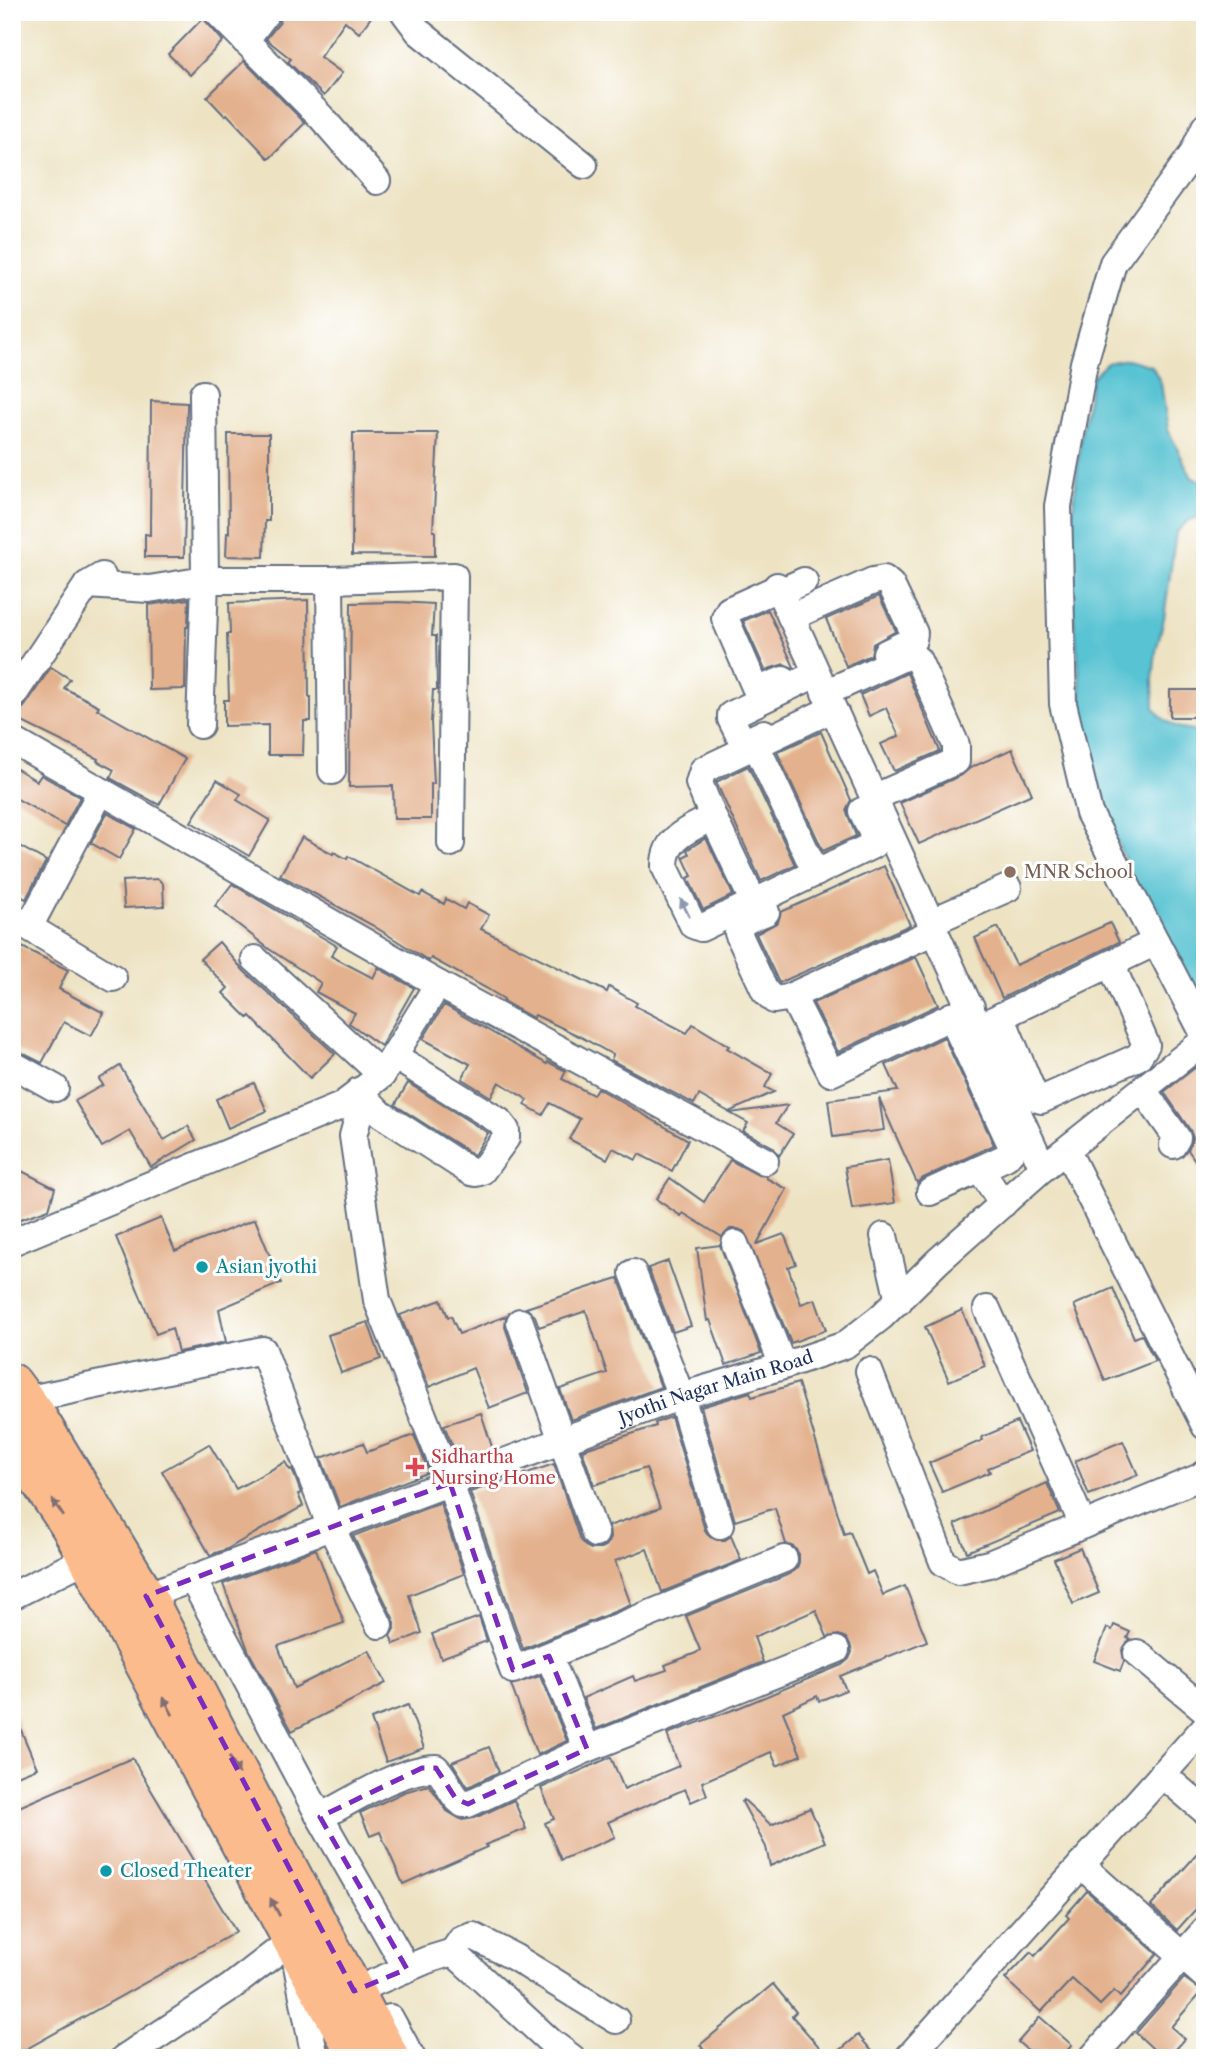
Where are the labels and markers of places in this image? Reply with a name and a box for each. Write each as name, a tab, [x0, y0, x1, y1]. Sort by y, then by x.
place label: MNR School	[1024, 861, 1133, 883]
marker: MNR School	[1002, 864, 1018, 880]
place label: Asian jyothi	[215, 1256, 318, 1278]
marker: Asian jyothi	[194, 1259, 210, 1275]
place label: Sidhartha Nursing Home	[431, 1446, 556, 1489]
marker: Sidhartha Nursing Home	[405, 1457, 425, 1477]
place label: Closed Theater	[120, 1860, 252, 1882]
marker: Closed Theater	[98, 1863, 114, 1879]

